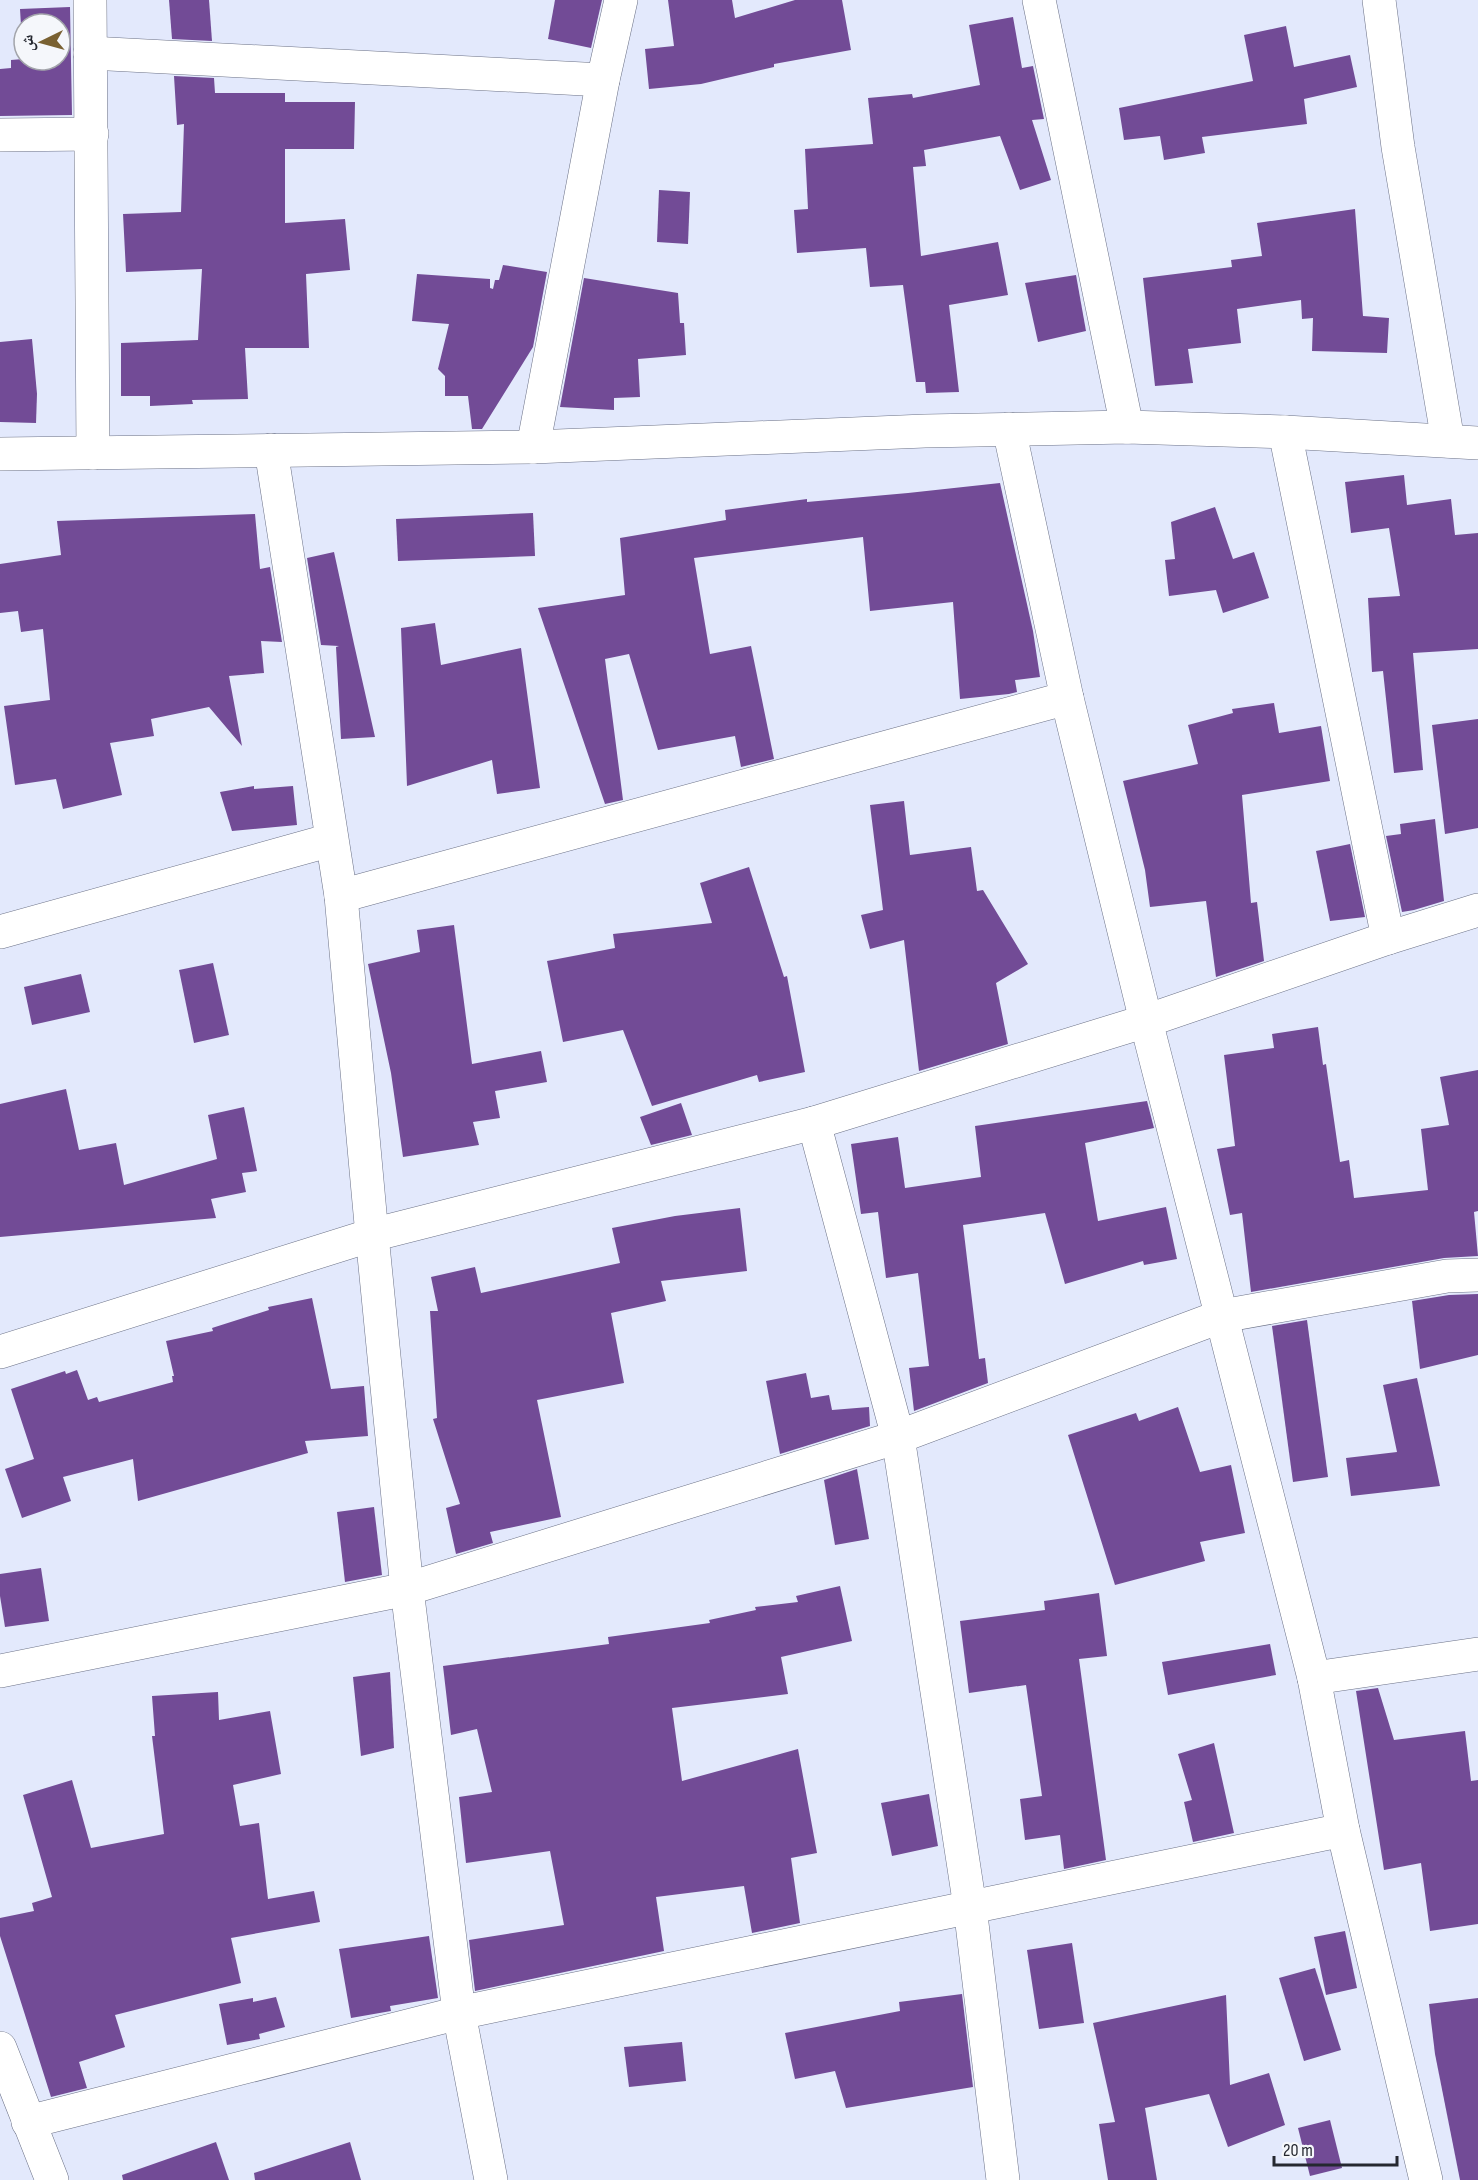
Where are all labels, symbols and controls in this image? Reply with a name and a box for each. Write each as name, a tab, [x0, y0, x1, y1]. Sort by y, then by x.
north arrow	[12, 12, 72, 72]
text: ش	[18, 34, 39, 52]
scale bar	[1274, 2129, 1397, 2167]
text: 20 m	[1283, 2140, 1313, 2161]

